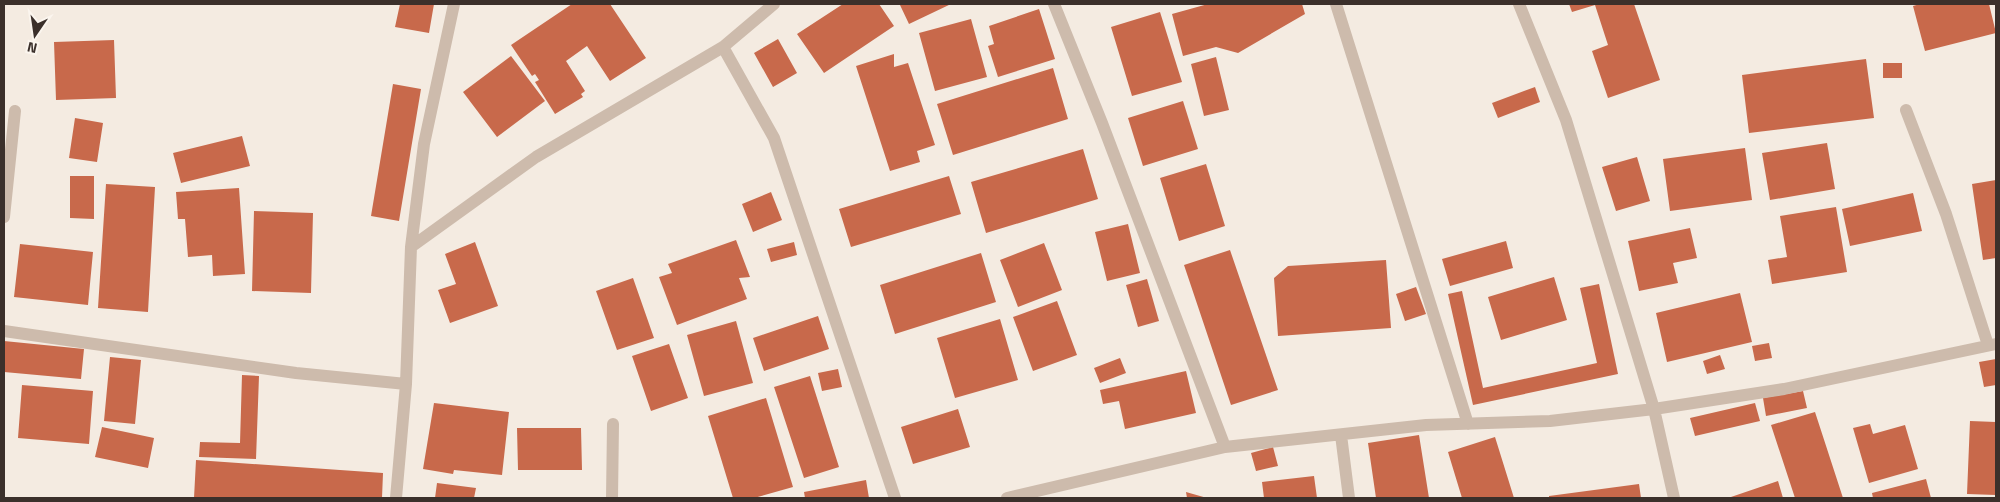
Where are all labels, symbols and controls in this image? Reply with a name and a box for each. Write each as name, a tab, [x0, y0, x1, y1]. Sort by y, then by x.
north arrow	[10, 10, 60, 60]
text: N	[25, 37, 39, 59]

